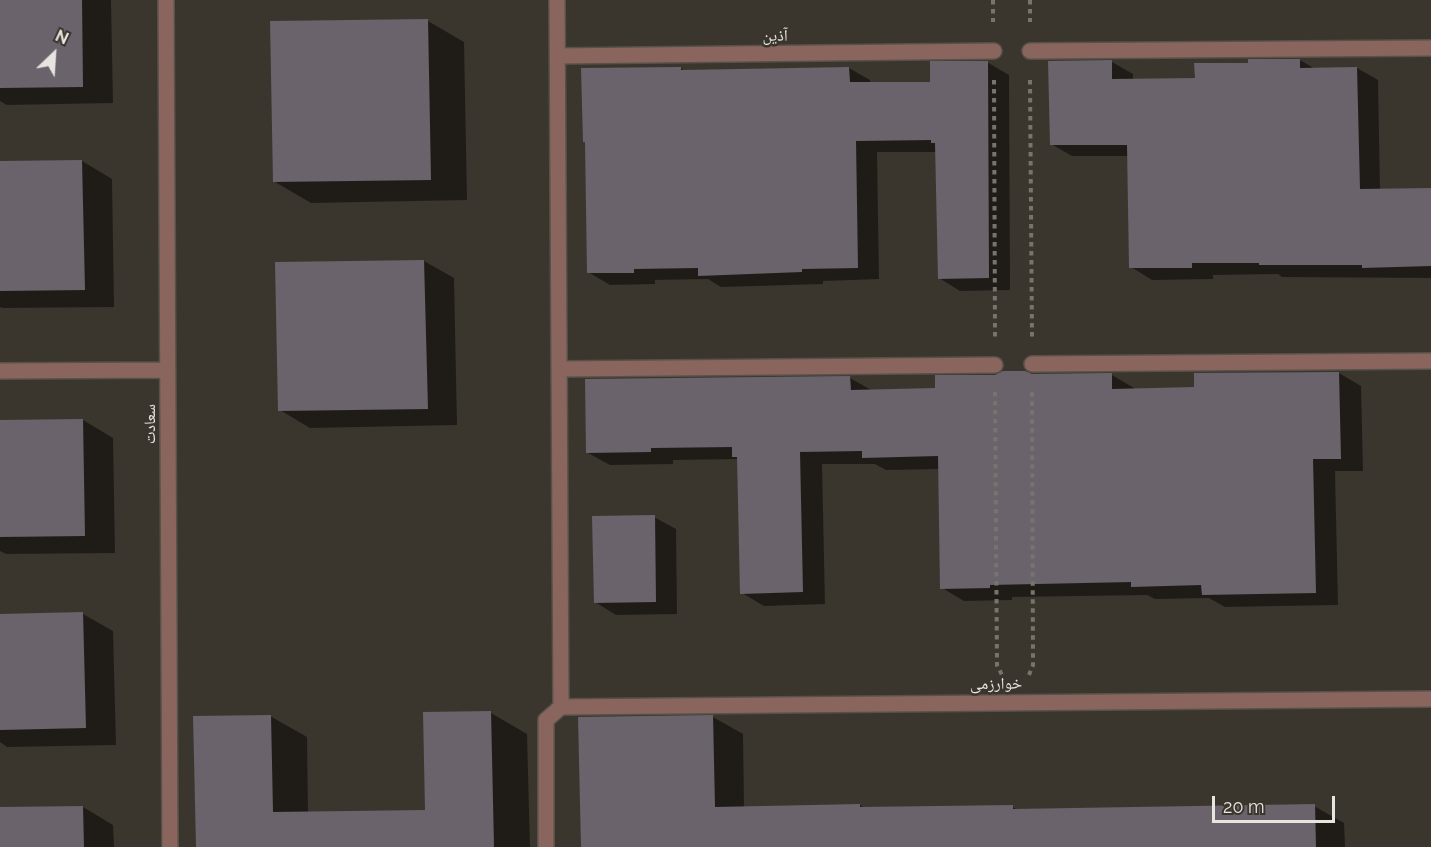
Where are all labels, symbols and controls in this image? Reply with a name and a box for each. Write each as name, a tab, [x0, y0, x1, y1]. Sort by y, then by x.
north arrow	[24, 24, 84, 84]
text: N	[52, 26, 71, 48]
street label: آذین	[762, 26, 788, 46]
street label: سعادت	[140, 404, 160, 444]
street label: خوارزمی	[970, 674, 1022, 694]
scale bar	[1215, 784, 1338, 822]
text: 20 m	[1223, 796, 1265, 817]

